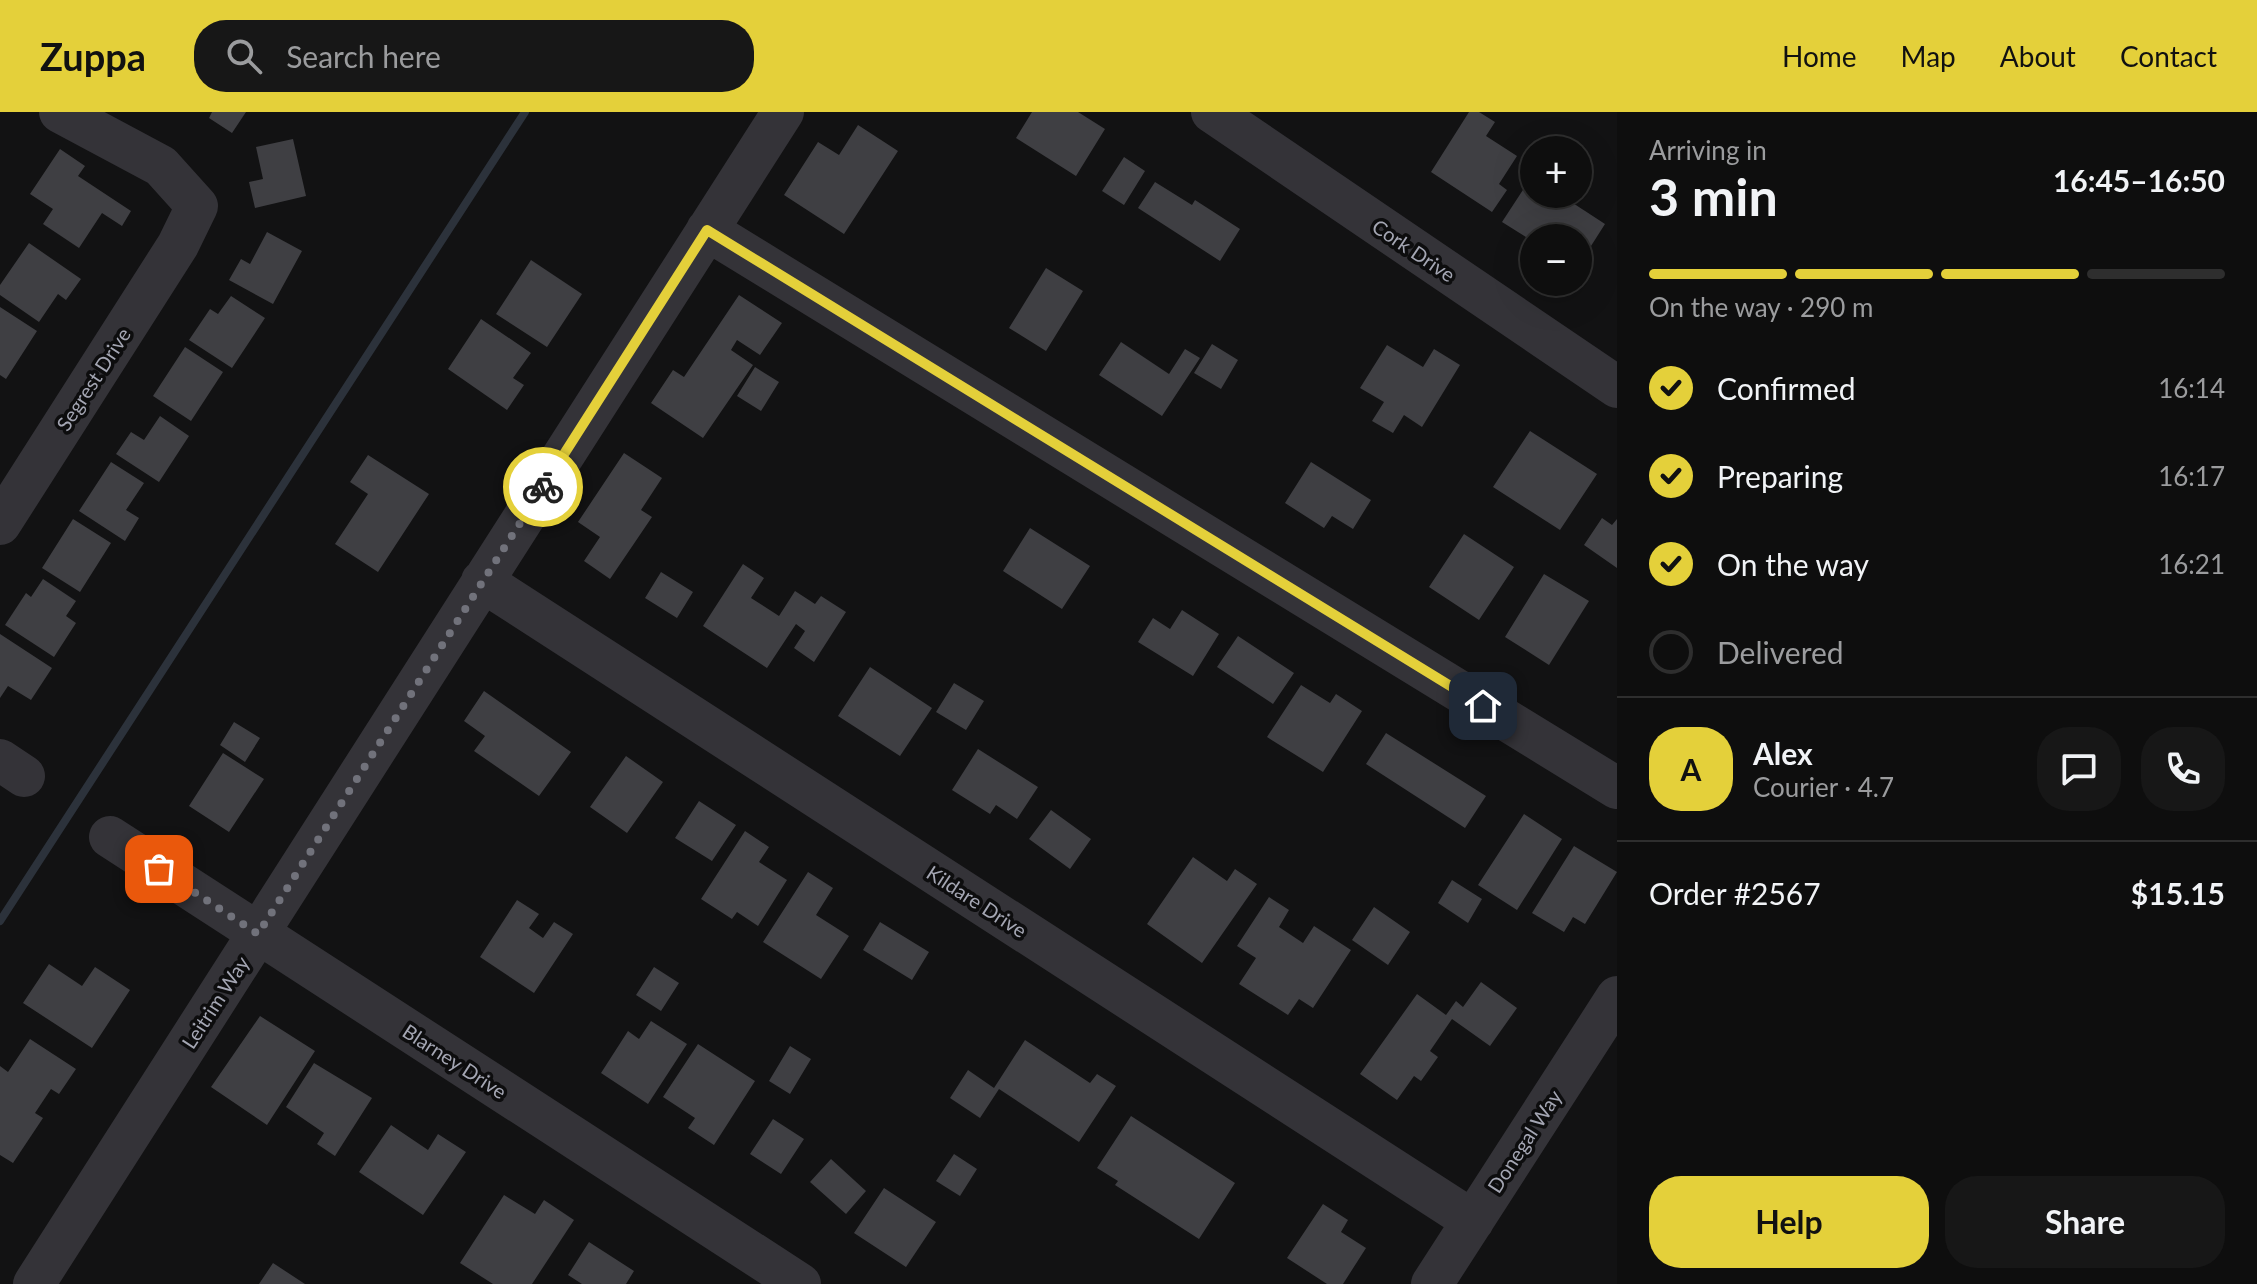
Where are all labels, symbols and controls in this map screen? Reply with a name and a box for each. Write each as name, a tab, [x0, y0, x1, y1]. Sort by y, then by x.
search box	[194, 20, 754, 92]
text: Zuppa	[40, 33, 146, 79]
icon: search	[222, 34, 266, 78]
text: Search here	[286, 38, 441, 74]
text: Home	[1782, 39, 1857, 73]
text: Map	[1901, 39, 1956, 73]
text: About	[2000, 39, 2076, 73]
text: Contact	[2120, 39, 2217, 73]
text: Arriving in	[1649, 134, 1767, 166]
map controls	[1520, 136, 1592, 296]
button: +	[1520, 136, 1592, 208]
text: 16:45–16:50	[2053, 162, 2225, 198]
text: 3 min	[1649, 165, 1778, 227]
street label: Cork Drive	[1368, 214, 1460, 286]
button: −	[1520, 224, 1592, 296]
text: On the way · 290 m	[1649, 291, 1873, 323]
street label: Segrest Drive	[51, 323, 135, 435]
icon: check	[1649, 366, 1693, 410]
text: Confirmed	[1717, 370, 1856, 406]
text: 16:14	[2158, 372, 2225, 404]
courier	[503, 447, 583, 527]
icon: check	[1649, 454, 1693, 498]
text: Preparing	[1717, 458, 1843, 494]
text: 16:17	[2158, 460, 2225, 492]
icon: bike	[521, 465, 565, 509]
icon: check	[1649, 542, 1693, 586]
text: On the way	[1717, 546, 1869, 582]
text: 16:21	[2158, 548, 2225, 580]
text: Delivered	[1717, 634, 1844, 670]
pin	[1449, 672, 1517, 740]
icon: home	[1461, 684, 1505, 728]
button: chat	[2037, 727, 2121, 811]
button: phone	[2141, 727, 2225, 811]
text: Alex	[1753, 735, 1813, 771]
text: A	[1681, 751, 1701, 787]
text: Courier · 4.7	[1753, 771, 1894, 803]
pin	[125, 835, 193, 903]
icon: bag	[137, 847, 181, 891]
street label: Kildare Drive	[923, 860, 1031, 942]
text: Order #2567	[1649, 875, 1821, 911]
text: $15.15	[2131, 875, 2225, 911]
street label: Leitrim Way	[176, 951, 254, 1053]
street label: Blarney Drive	[399, 1019, 511, 1103]
street label: Donegal Way	[1482, 1085, 1566, 1197]
button: Help	[1649, 1176, 1929, 1268]
button: Share	[1945, 1176, 2225, 1268]

